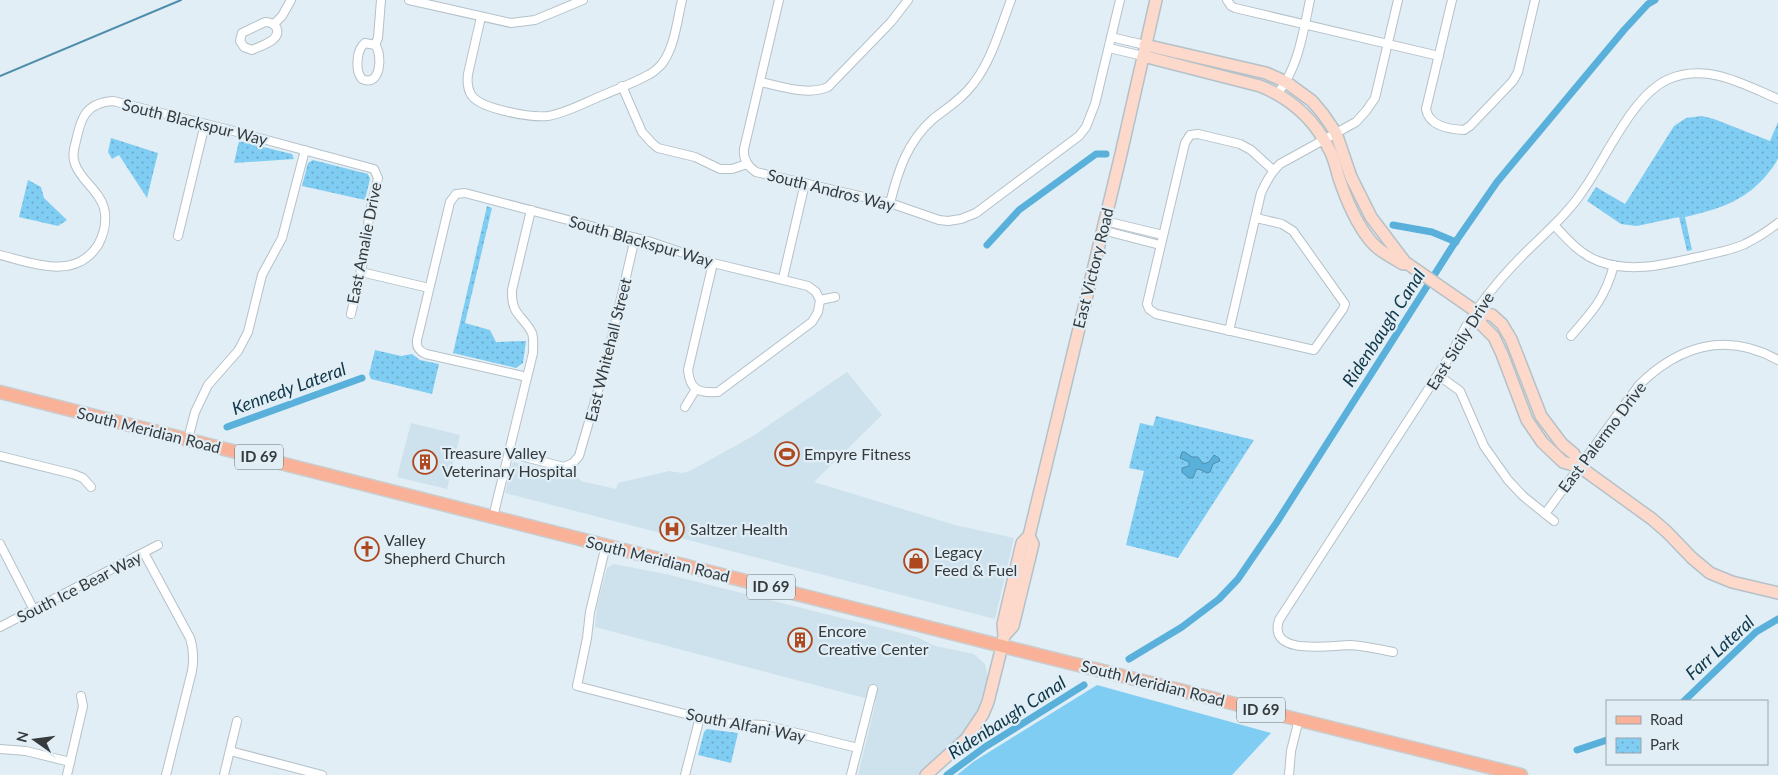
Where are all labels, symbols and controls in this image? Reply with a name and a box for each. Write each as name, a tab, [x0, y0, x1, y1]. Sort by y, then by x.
street label: South Blackspur Way	[121, 94, 270, 149]
street label: South Andros Way	[765, 165, 897, 215]
street label: East Amalie Drive	[342, 180, 385, 305]
street label: East Victory Road	[1068, 206, 1117, 330]
street label: South Blackspur Way	[567, 211, 716, 270]
water label: Ridenbaugh Canal	[1337, 264, 1429, 390]
street label: East Whitehall Street	[580, 276, 635, 424]
street label: East Sicily Drive	[1422, 288, 1497, 393]
water label: Kennedy Lateral	[229, 357, 349, 419]
street label: East Palermo Drive	[1554, 378, 1649, 496]
street label: South Meridian Road	[75, 402, 223, 457]
sports icon: Empyre Fitness	[774, 441, 800, 467]
place label: Treasure Valley Veterinary Hospital	[442, 443, 577, 480]
road number: ID 69	[235, 444, 283, 470]
place label: Empyre Fitness	[804, 444, 911, 463]
building icon: Treasure Valley Veterinary Hospital	[412, 449, 438, 475]
hospital icon: Saltzer Health	[659, 516, 685, 542]
place label: Saltzer Health	[690, 519, 788, 538]
place label: Valley Shepherd Church	[384, 530, 505, 567]
street label: South Meridian Road	[584, 531, 732, 586]
church icon: Valley Shepherd Church	[354, 536, 380, 562]
place label: Legacy Feed & Fuel	[934, 542, 1017, 579]
street label: South Ice Bear Way	[13, 547, 145, 626]
shop icon: Legacy Feed & Fuel	[903, 548, 929, 574]
road number: ID 69	[747, 574, 795, 600]
water label: Farr Lateral	[1680, 611, 1758, 684]
place label: Encore Creative Center	[818, 621, 929, 658]
building icon: Encore Creative Center	[787, 627, 813, 653]
street label: South Meridian Road	[1079, 655, 1227, 710]
water label: Ridenbaugh Canal	[943, 671, 1069, 763]
road number: ID 69	[1237, 698, 1285, 722]
legend	[1606, 700, 1768, 765]
street label: South Alfani Way	[685, 704, 808, 746]
text: Road	[1650, 710, 1683, 728]
north arrow	[10, 715, 60, 765]
text: N	[12, 729, 31, 744]
text: Park	[1650, 735, 1680, 753]

